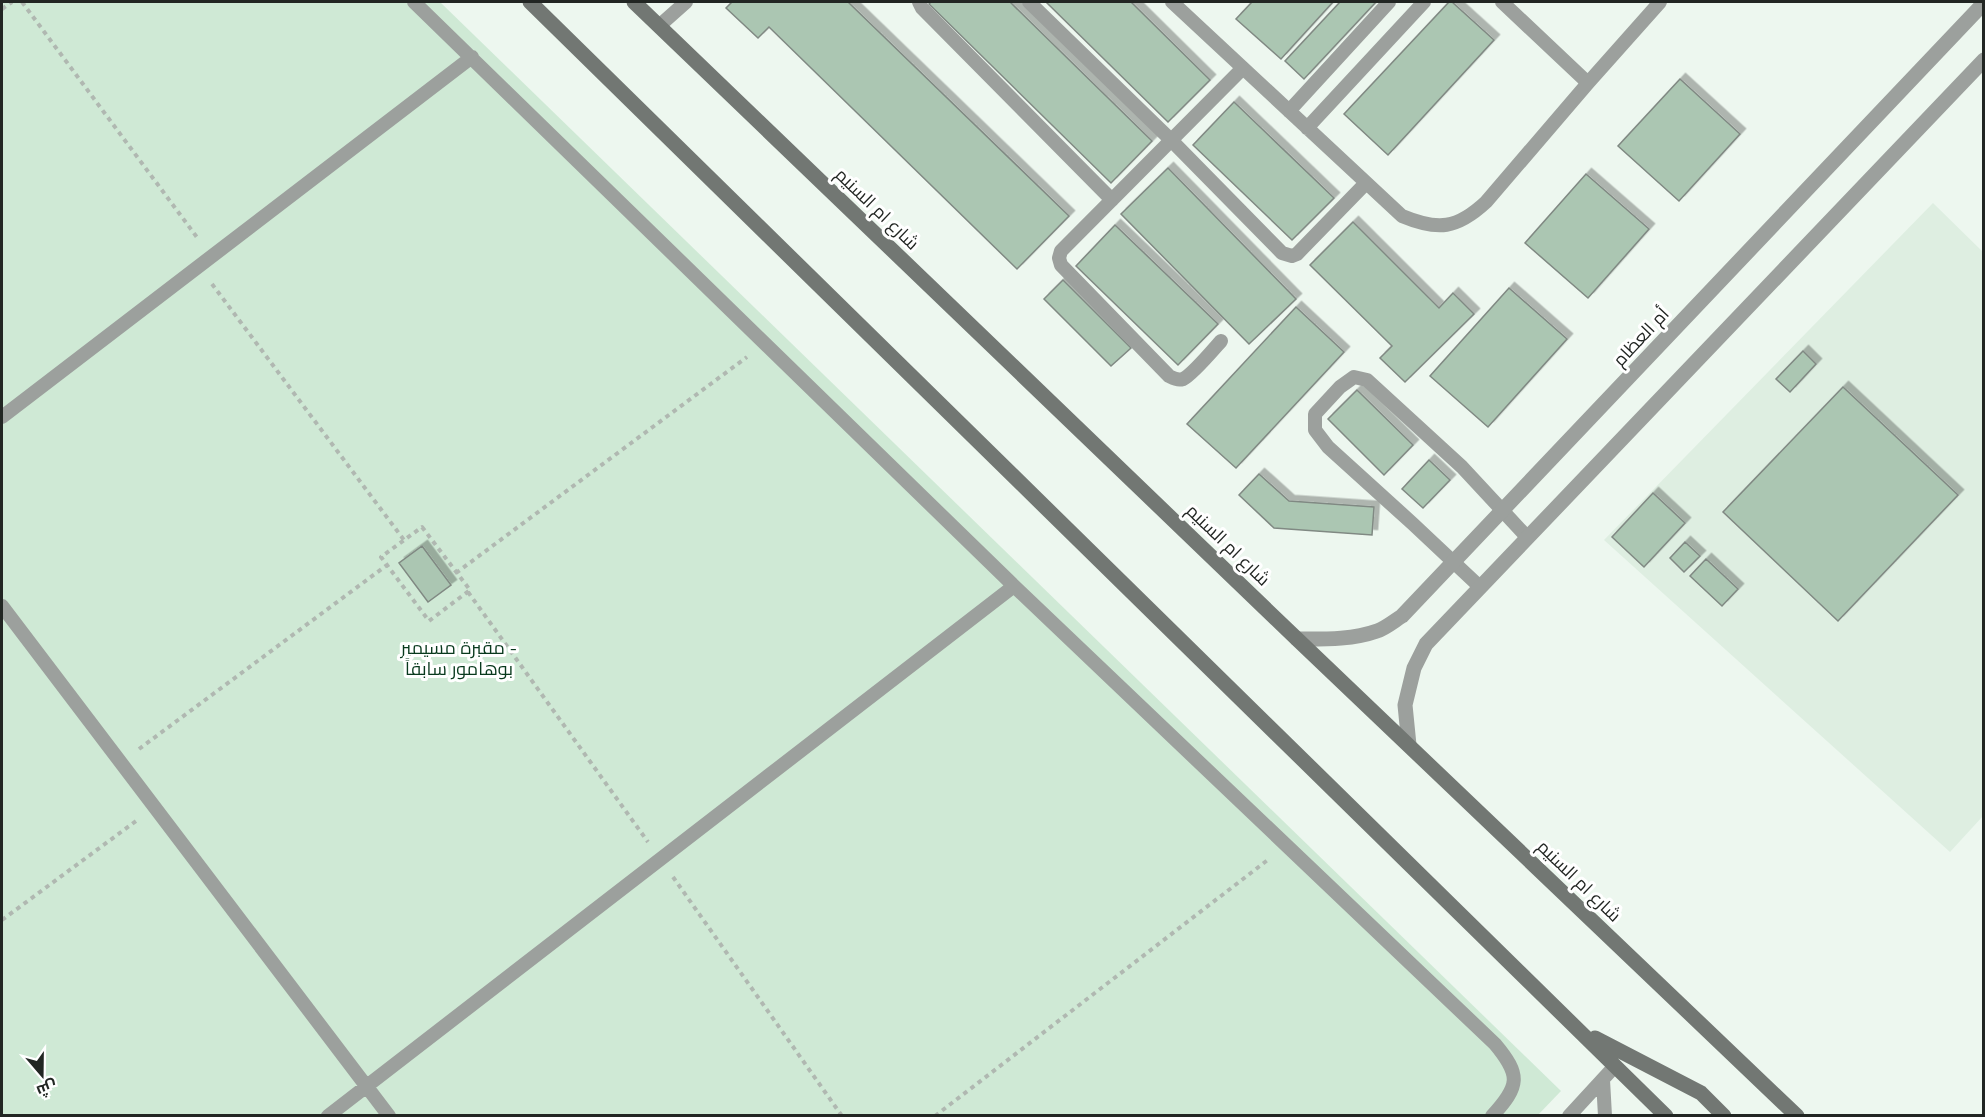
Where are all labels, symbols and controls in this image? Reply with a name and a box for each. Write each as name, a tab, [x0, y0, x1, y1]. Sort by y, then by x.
street label: شارع ام السنيم	[830, 163, 924, 255]
street label: أم العظام	[1608, 302, 1674, 372]
street label: شارع ام السنيم	[1181, 499, 1275, 591]
park label: مقبرة مسيمير - بوهامور سابقاً	[400, 636, 517, 680]
street label: شارع ام السنيم	[1532, 835, 1626, 927]
north arrow	[12, 1045, 72, 1105]
text: ش	[34, 1076, 60, 1102]

